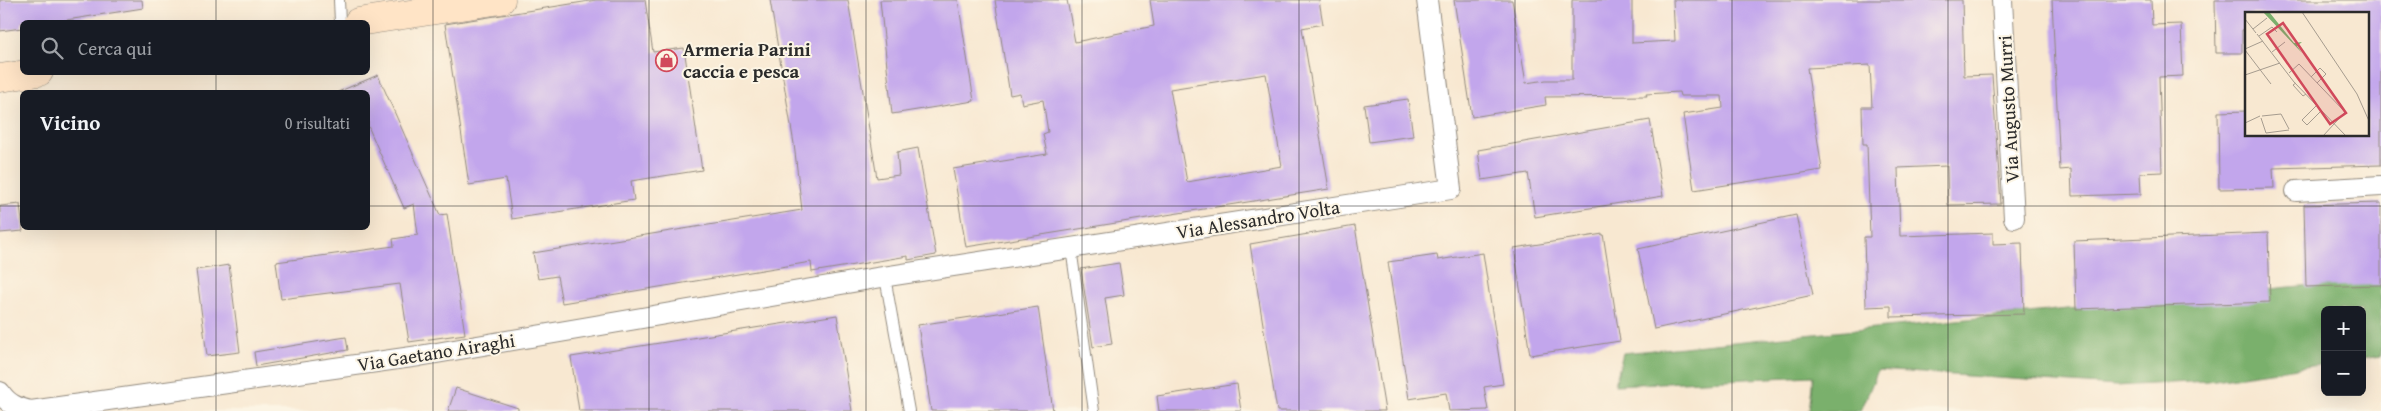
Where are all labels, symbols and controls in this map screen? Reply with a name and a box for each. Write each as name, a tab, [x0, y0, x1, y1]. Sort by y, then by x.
inset map	[2245, 12, 2368, 136]
search box	[20, 20, 370, 75]
icon: search	[38, 34, 66, 62]
text: Cerca qui	[78, 34, 152, 62]
place label: Armeria Parini caccia e pesca	[683, 35, 811, 85]
street label: Via Augusto Murri	[1990, 35, 2026, 183]
shop icon: Armeria Parini caccia e pesca	[655, 48, 679, 72]
text: Vicino	[40, 107, 100, 138]
text: 0 risultati	[285, 111, 350, 135]
street label: Via Alessandro Volta	[1174, 192, 1342, 246]
map controls	[2321, 306, 2366, 396]
button: +	[2321, 306, 2366, 351]
street label: Via Gaetano Airaghi	[355, 326, 517, 378]
button: −	[2321, 351, 2366, 396]

